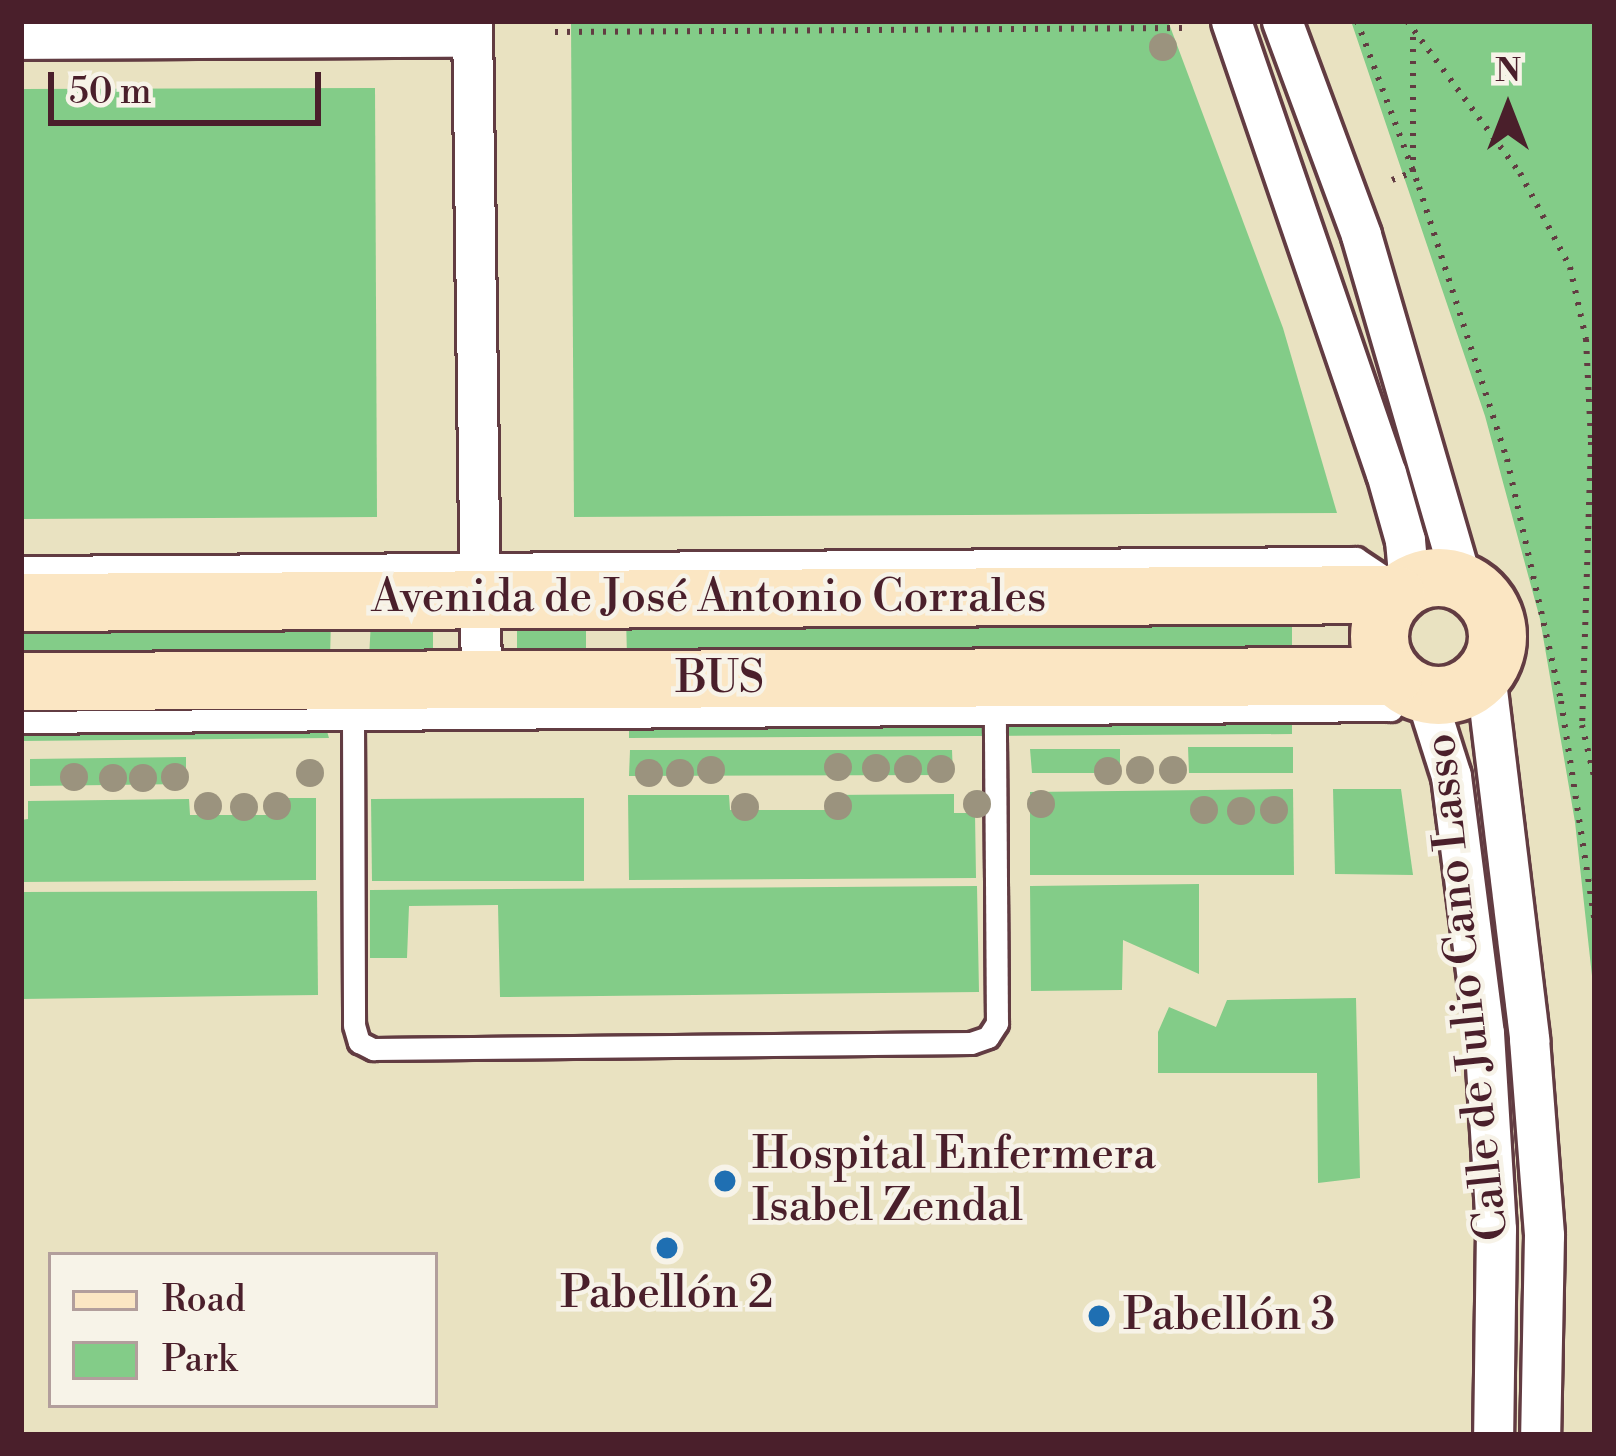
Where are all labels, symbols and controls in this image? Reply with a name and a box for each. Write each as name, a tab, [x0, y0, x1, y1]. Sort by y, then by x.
scale bar	[54, 48, 327, 122]
north arrow	[1448, 48, 1568, 168]
text: N	[1495, 51, 1521, 92]
text: 50 m	[69, 70, 152, 115]
street label: Avenida de José Antonio Corrales	[371, 571, 1047, 625]
street label: BUS	[676, 652, 764, 706]
street label: Calle de Julio Cano Lasso	[1414, 731, 1520, 1243]
place label: Hospital Enfermera Isabel Zendal	[752, 1128, 1156, 1234]
marker: Hospital Enfermera Isabel Zendal	[709, 1165, 741, 1197]
marker: Pabellón 2	[654, 1235, 680, 1261]
legend	[48, 1252, 438, 1408]
place label: Pabellón 2	[560, 1267, 774, 1321]
text: Road	[162, 1278, 245, 1323]
place label: Pabellón 3	[1123, 1289, 1335, 1343]
marker: Pabellón 3	[1086, 1303, 1112, 1329]
text: Park	[162, 1338, 237, 1383]

